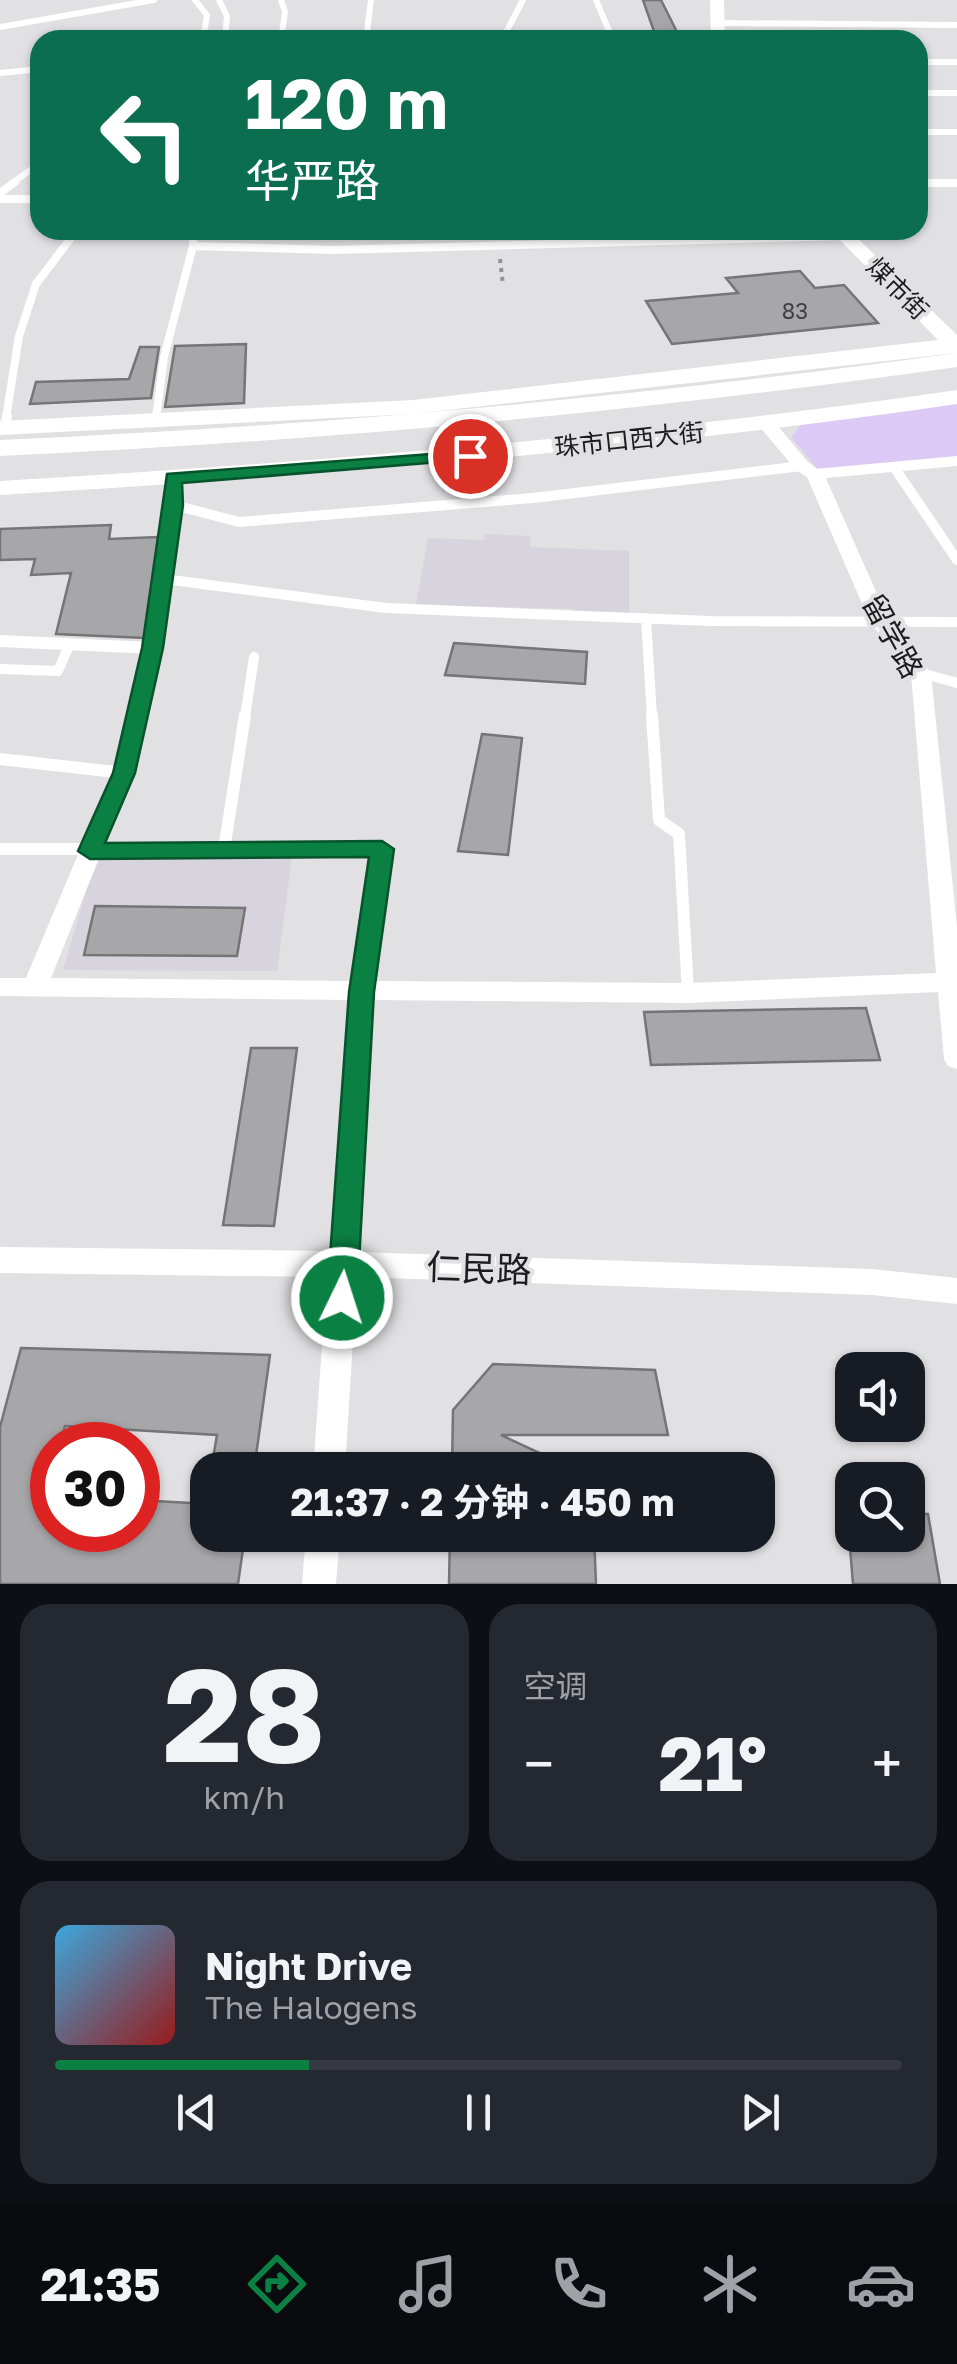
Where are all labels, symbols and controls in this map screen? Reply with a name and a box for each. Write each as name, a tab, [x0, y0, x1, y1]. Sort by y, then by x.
text: 120 m	[245, 60, 448, 144]
icon: left	[80, 70, 210, 200]
text: 华严路	[245, 153, 380, 207]
street label: 煤市街	[861, 251, 935, 325]
house number: 83	[782, 297, 808, 324]
pin	[428, 414, 513, 499]
street label: 珠市口西大街	[553, 416, 705, 462]
icon: arrive	[443, 429, 498, 484]
street label: 留学路	[855, 588, 931, 684]
street label: 仁民路	[426, 1245, 532, 1291]
position arrow	[290, 1246, 394, 1350]
map controls	[835, 1352, 925, 1552]
button: sound	[835, 1352, 925, 1442]
speed limit sign: 30	[30, 1422, 160, 1552]
button: search	[835, 1462, 925, 1552]
text: 21:37 · 2 分钟 · 450 m	[290, 1479, 675, 1524]
text: 28	[163, 1635, 326, 1791]
text: 空调	[524, 1667, 588, 1705]
text: 21°	[658, 1717, 767, 1808]
text: −	[524, 1730, 554, 1796]
text: +	[872, 1730, 902, 1796]
text: km/h	[204, 1778, 285, 1816]
text: Night Drive	[205, 1943, 412, 1988]
text: The Halogens	[205, 1988, 417, 2026]
icon: previous	[169, 2085, 224, 2140]
icon: pause	[451, 2085, 506, 2140]
icon: next	[733, 2085, 788, 2140]
icon: directions	[242, 2249, 312, 2319]
icon: music	[393, 2249, 463, 2319]
icon: phone	[544, 2249, 614, 2319]
icon: climate	[695, 2249, 765, 2319]
icon: car	[846, 2249, 916, 2319]
text: 21:35	[41, 2257, 161, 2311]

